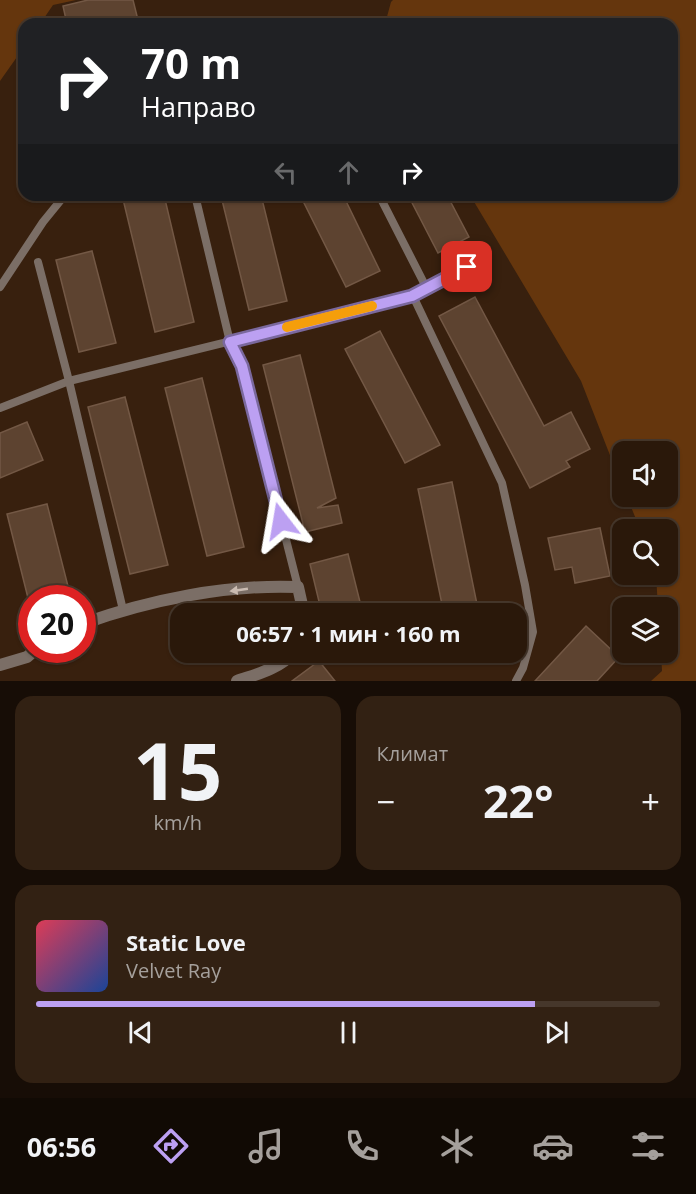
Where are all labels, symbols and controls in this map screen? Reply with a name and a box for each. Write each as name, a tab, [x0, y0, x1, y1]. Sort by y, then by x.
text: 70 m	[141, 34, 241, 91]
icon: right	[42, 42, 120, 120]
text: Направо	[141, 88, 256, 125]
icon: left	[269, 156, 302, 189]
icon: ahead	[332, 156, 365, 189]
icon: right	[395, 156, 428, 189]
pin	[441, 241, 492, 292]
icon: arrive	[450, 250, 483, 283]
map controls	[612, 441, 678, 663]
button: sound	[612, 441, 678, 507]
position arrow	[249, 489, 313, 553]
button: search	[612, 519, 678, 585]
speed limit sign: 20	[18, 585, 96, 663]
one-way arrow	[230, 585, 249, 594]
button: layers	[612, 597, 678, 663]
text: 06:57 · 1 мин · 160 m	[236, 618, 461, 648]
text: 15	[133, 717, 222, 823]
text: Климат	[377, 740, 448, 767]
text: 22°	[483, 770, 554, 831]
text: −	[377, 779, 395, 824]
text: +	[641, 779, 660, 824]
text: km/h	[153, 809, 202, 836]
text: Static Love	[126, 927, 246, 957]
text: Velvet Ray	[126, 957, 221, 984]
icon: previous	[124, 1016, 157, 1049]
icon: pause	[332, 1016, 365, 1049]
icon: next	[540, 1016, 573, 1049]
icon: directions	[150, 1125, 192, 1167]
icon: music	[245, 1125, 287, 1167]
icon: phone	[341, 1125, 383, 1167]
icon: climate	[436, 1125, 478, 1167]
icon: car	[532, 1125, 574, 1167]
icon: filters	[627, 1125, 669, 1167]
text: 06:56	[27, 1128, 96, 1165]

